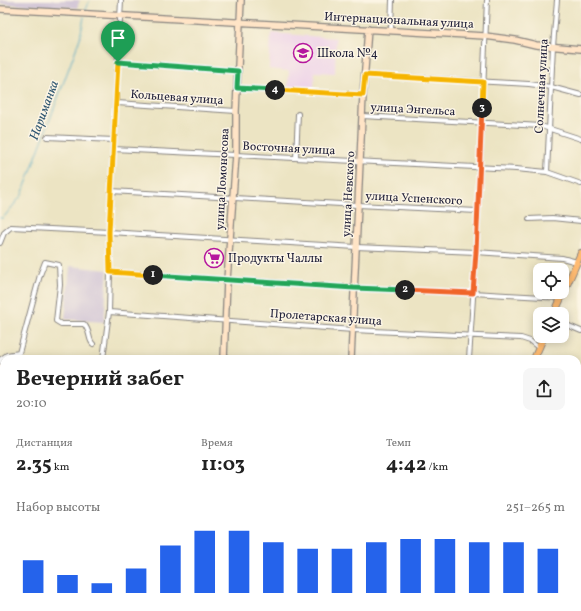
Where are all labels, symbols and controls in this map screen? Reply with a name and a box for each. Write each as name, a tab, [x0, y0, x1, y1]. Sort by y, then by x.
street label: Интернациональная улица	[324, 9, 474, 33]
pin	[101, 21, 135, 62]
icon: arrive	[107, 27, 129, 49]
street label: Солнечная улица	[532, 38, 552, 134]
school or university icon: Школа №4	[292, 42, 314, 64]
place label: Школа №4	[317, 46, 378, 62]
water label: Нариманка	[26, 78, 64, 143]
pin: 4	[265, 80, 285, 100]
text: 4	[272, 82, 278, 97]
street label: Кольцевая улица	[130, 87, 224, 109]
pin: 3	[472, 98, 492, 118]
street label: улица Энгельса	[370, 100, 456, 120]
text: 3	[479, 100, 485, 115]
street label: улица Ломоносова	[212, 128, 234, 231]
street label: Восточная улица	[242, 139, 336, 159]
street label: улица Невского	[339, 151, 359, 237]
street label: улица Успенского	[365, 188, 463, 210]
supermarket icon: Продукты Чаллы	[203, 247, 225, 269]
place label: Продукты Чаллы	[228, 251, 323, 267]
map controls	[533, 263, 569, 343]
button: locate	[533, 263, 569, 299]
pin: 1	[143, 265, 163, 285]
text: 1	[151, 267, 155, 282]
pin: 2	[395, 280, 415, 300]
text: 2	[402, 282, 408, 297]
street label: Пролетарская улица	[269, 306, 383, 330]
button: layers	[533, 307, 569, 343]
text: Вечерний забег	[16, 364, 184, 395]
button: share	[523, 368, 565, 410]
text: 20:10	[16, 395, 47, 413]
text: Дистанция	[16, 436, 73, 451]
text: Время	[201, 436, 233, 451]
text: Темп	[386, 436, 411, 451]
text: 2.35	[16, 451, 52, 479]
text: 11:03	[201, 451, 245, 479]
text: 4:42	[386, 451, 426, 479]
text: km	[52, 460, 69, 475]
text: /km	[426, 460, 448, 475]
text: Набор высоты	[16, 499, 100, 517]
text: 251–265 m	[506, 499, 565, 517]

